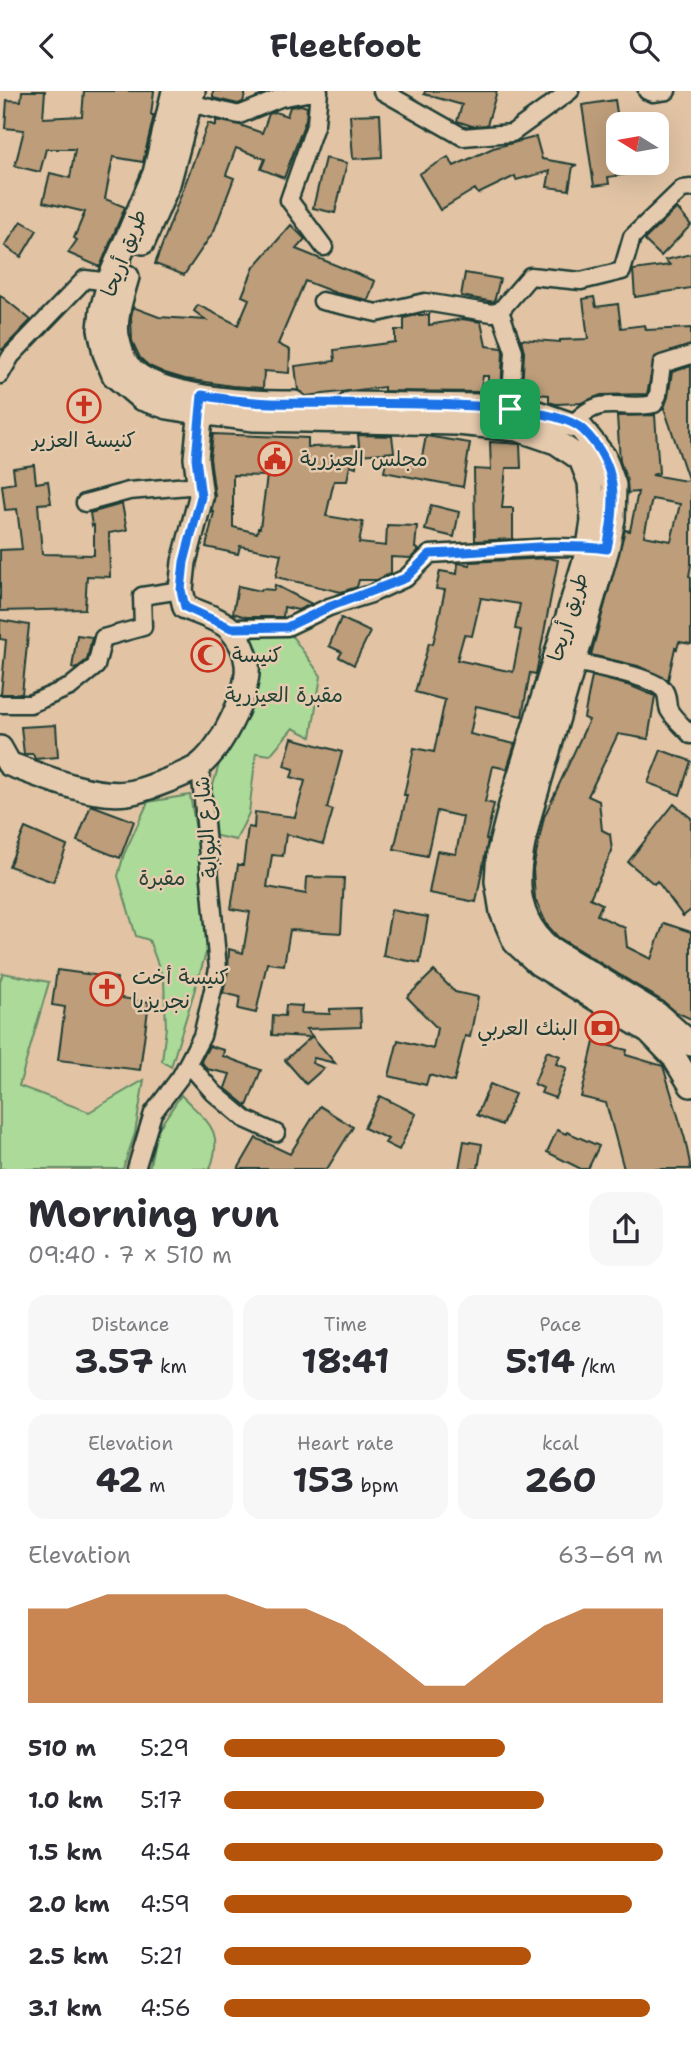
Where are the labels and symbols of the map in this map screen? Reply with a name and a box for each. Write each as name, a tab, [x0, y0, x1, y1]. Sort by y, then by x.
north arrow	[606, 112, 668, 175]
street label: طريق أريحا	[95, 205, 153, 301]
pin	[480, 379, 540, 439]
church icon: كنيسة العزير	[65, 387, 103, 425]
place label: كنيسة العزير	[30, 426, 136, 454]
public building icon: مجلس العيزرية	[256, 440, 294, 478]
place label: مجلس العيزرية	[300, 445, 428, 473]
street label: طريق أريحا	[541, 569, 595, 665]
mosque icon: كنيسة	[189, 636, 227, 674]
place label: كنيسة	[232, 641, 282, 669]
park label: مقبرة العيزرية	[225, 681, 343, 709]
street label: شارع البوابة	[188, 775, 225, 879]
park label: مقبرة	[138, 864, 186, 892]
place label: كنيسة أخت نجريزيا	[132, 963, 229, 1015]
church icon: كنيسة أخت نجريزيا	[88, 970, 126, 1008]
bank icon: البنك العربي	[583, 1009, 621, 1047]
place label: البنك العربي	[477, 1014, 578, 1047]

